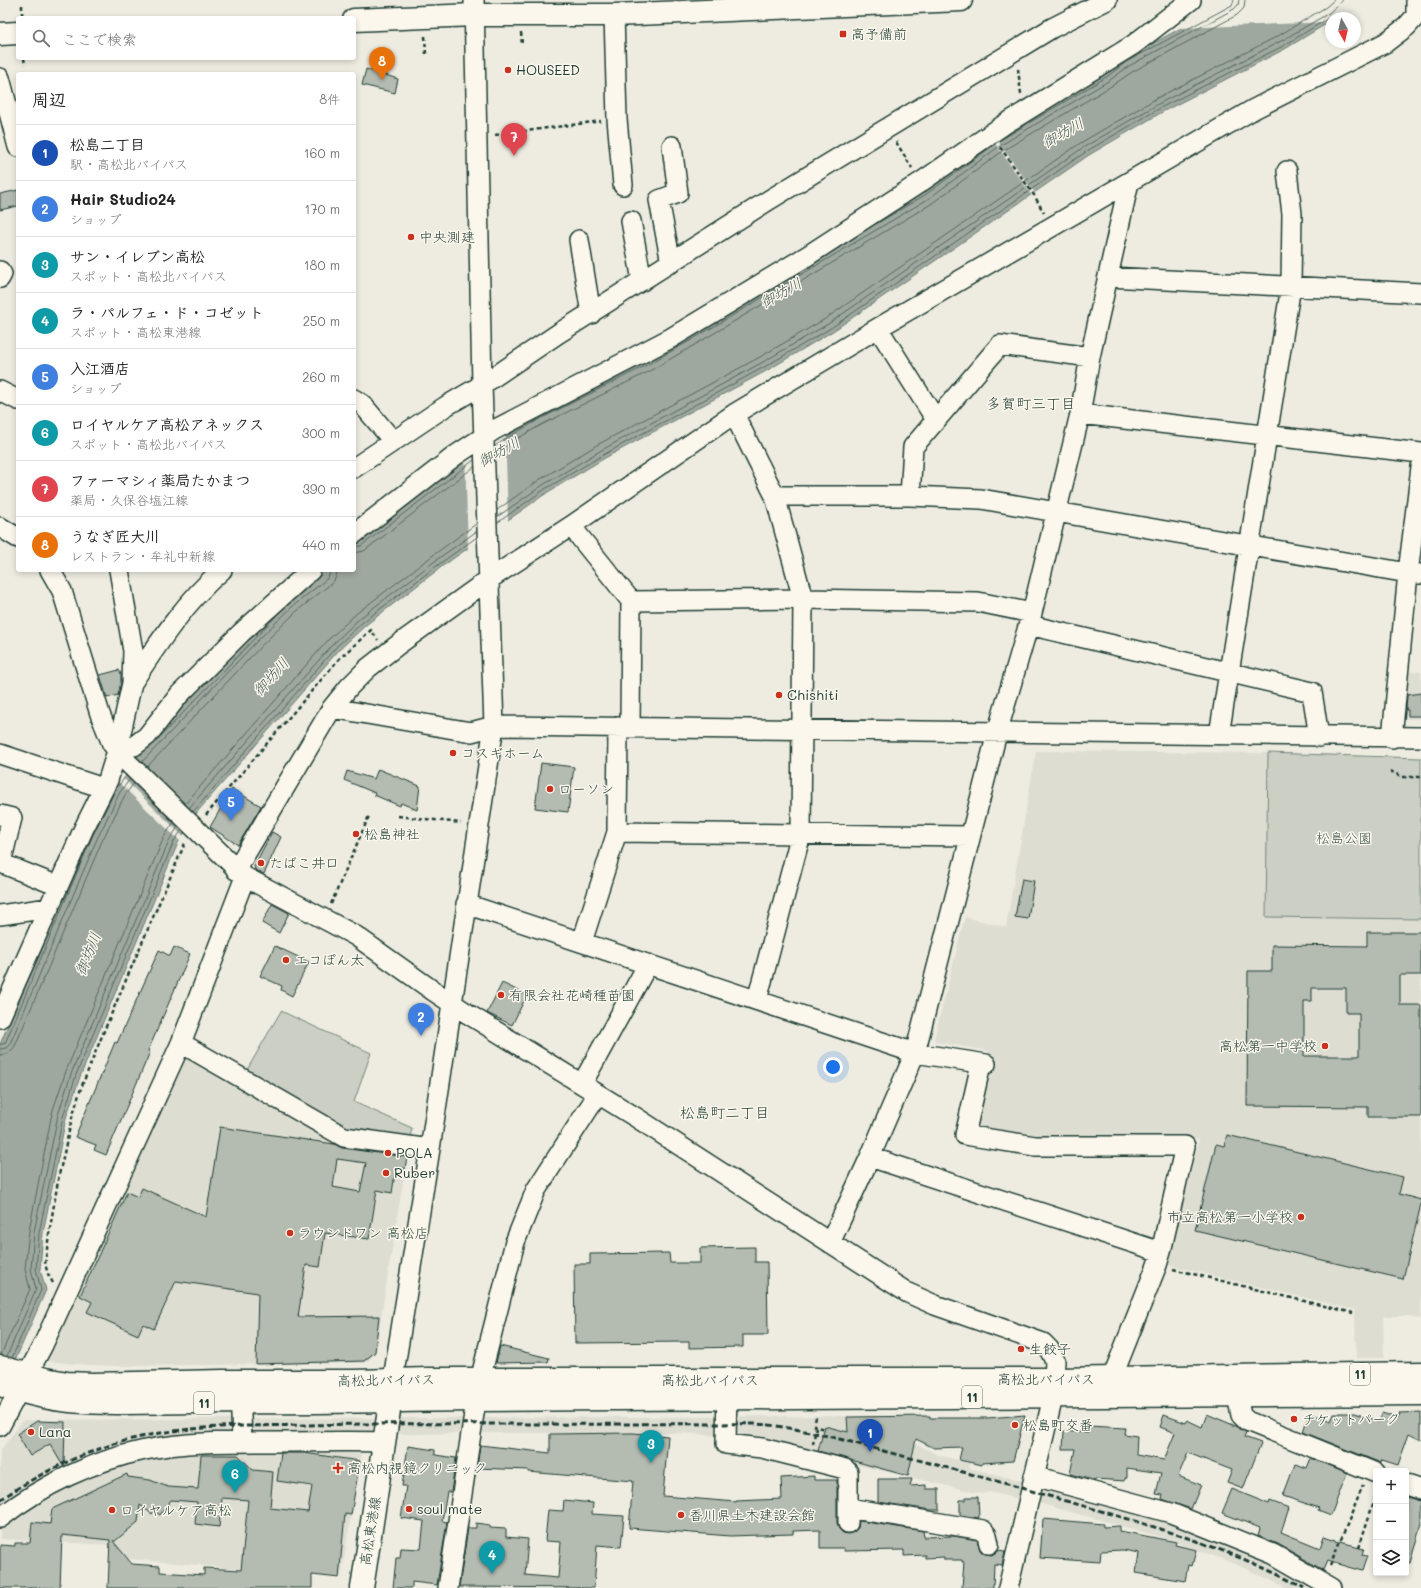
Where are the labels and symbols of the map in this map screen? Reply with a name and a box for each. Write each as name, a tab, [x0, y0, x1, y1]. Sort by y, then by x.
north arrow	[1325, 12, 1361, 48]
place label: 高予備前	[851, 24, 907, 43]
marker: 高予備前	[838, 29, 848, 39]
pin: 8	[369, 47, 395, 80]
place label: HOUSEED	[516, 60, 580, 79]
marker: HOUSEED	[503, 65, 513, 75]
water label: 御坊川	[1038, 112, 1087, 152]
pin: 7	[501, 123, 527, 156]
place label: 中央測建	[419, 227, 475, 246]
marker: 中央測建	[406, 232, 416, 242]
water label: 御坊川	[756, 272, 805, 312]
district label: 多賀町三丁目	[986, 393, 1076, 413]
water label: 御坊川	[474, 431, 523, 471]
water label: 御坊川	[248, 653, 293, 700]
place label: Chishiti	[787, 685, 839, 704]
marker: Chishiti	[774, 690, 784, 700]
place label: コスギホーム	[461, 743, 544, 762]
marker: コスギホーム	[448, 748, 458, 758]
place label: ローソン	[558, 779, 614, 798]
marker: ローソン	[545, 784, 555, 794]
pin: 5	[218, 788, 244, 821]
place label: 松島神社	[364, 824, 420, 843]
park label: 松島公園	[1316, 828, 1372, 847]
marker: 松島神社	[351, 829, 361, 839]
place label: たばこ井口	[269, 853, 339, 872]
marker: たばこ井口	[256, 858, 266, 868]
water label: 御坊川	[69, 929, 105, 978]
place label: エコぽん太	[294, 950, 364, 969]
marker: エコぽん太	[281, 955, 291, 965]
place label: 有限会社花崎種苗園	[509, 985, 635, 1004]
marker: 有限会社花崎種苗園	[496, 990, 506, 1000]
pin: 2	[408, 1003, 434, 1036]
place label: 高松第一中学校	[1219, 1036, 1317, 1055]
marker: 高松第一中学校	[1320, 1041, 1330, 1051]
your location	[823, 1057, 843, 1077]
district label: 松島町二丁目	[680, 1102, 770, 1122]
place label: POLA	[396, 1143, 433, 1162]
marker: POLA	[383, 1148, 393, 1158]
place label: Ruber	[394, 1163, 435, 1182]
marker: Ruber	[381, 1168, 391, 1178]
place label: 市立高松第一小学校	[1167, 1207, 1293, 1226]
marker: 市立高松第一小学校	[1296, 1212, 1306, 1222]
place label: ラウンドワン 高松店	[298, 1223, 428, 1242]
marker: ラウンドワン 高松店	[285, 1228, 295, 1238]
place label: 生餃子	[1029, 1339, 1071, 1358]
marker: 生餃子	[1016, 1344, 1026, 1354]
road number: 11	[1350, 1363, 1370, 1385]
street label: 高松北バイパス	[337, 1369, 435, 1390]
street label: 高松北バイパス	[997, 1369, 1095, 1388]
street label: 高松北バイパス	[661, 1370, 759, 1389]
road number: 11	[962, 1386, 982, 1408]
road number: 11	[194, 1392, 214, 1414]
place label: チケットパーク	[1302, 1409, 1400, 1428]
marker: チケットパーク	[1289, 1414, 1299, 1424]
place label: 松島町交番	[1023, 1415, 1093, 1434]
pin: 1	[857, 1419, 883, 1452]
marker: 松島町交番	[1010, 1420, 1020, 1430]
place label: Lana	[39, 1422, 72, 1441]
marker: Lana	[26, 1427, 36, 1437]
pin: 3	[638, 1430, 664, 1463]
place label: 高松内視鏡クリニック	[347, 1458, 487, 1477]
pin: 6	[222, 1460, 248, 1493]
marker: 高松内視鏡クリニック	[332, 1462, 344, 1474]
street label: 高松東港線	[355, 1495, 384, 1567]
place label: soul mate	[417, 1499, 482, 1518]
place label: ロイヤルケア高松	[120, 1500, 232, 1519]
marker: soul mate	[404, 1504, 414, 1514]
marker: ロイヤルケア高松	[107, 1505, 117, 1515]
place label: 香川県土木建設会館	[689, 1505, 815, 1524]
marker: 香川県土木建設会館	[676, 1510, 686, 1520]
pin: 4	[479, 1541, 505, 1574]

